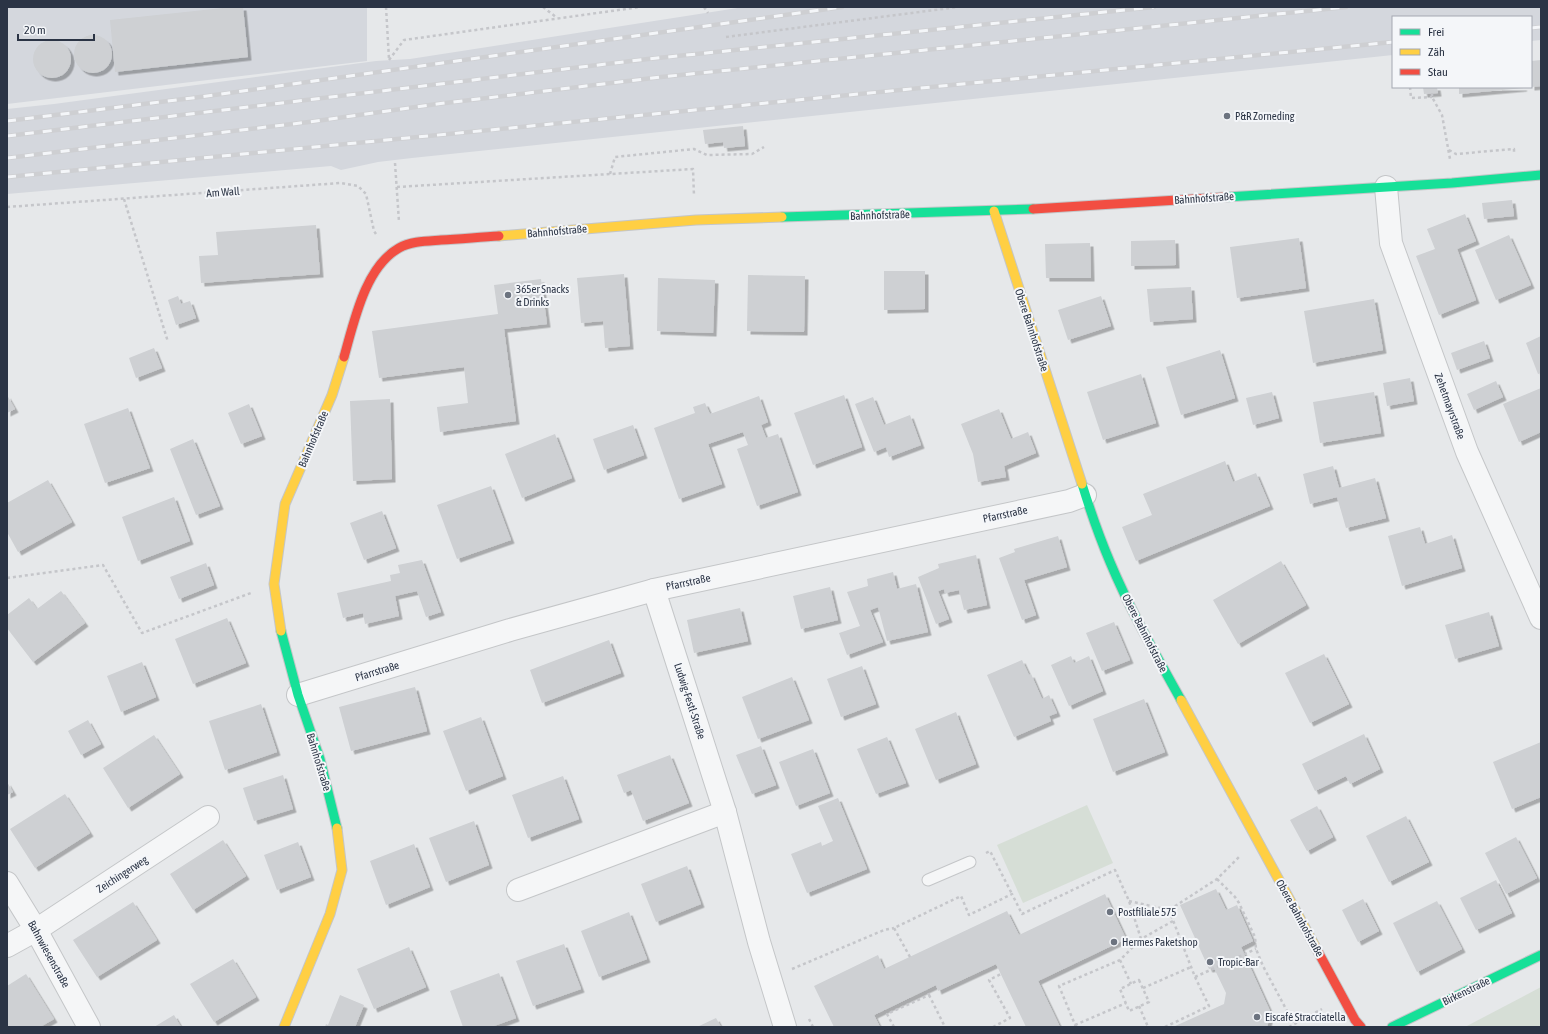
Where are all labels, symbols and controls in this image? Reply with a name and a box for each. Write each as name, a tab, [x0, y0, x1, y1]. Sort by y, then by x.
scale bar	[18, 16, 94, 42]
legend	[1392, 16, 1532, 88]
text: 20 m	[24, 23, 46, 37]
text: Frei	[1428, 25, 1444, 39]
text: Zäh	[1428, 45, 1445, 59]
text: Stau	[1428, 65, 1448, 79]
place label: P&R Zorneding	[1235, 110, 1295, 122]
marker: P&R Zorneding	[1222, 111, 1232, 121]
street label: Am Wall	[206, 185, 240, 199]
street label: Bahnhofstraße	[1174, 190, 1234, 206]
street label: Bahnhofstraße	[850, 208, 910, 222]
street label: Bahnhofstraße	[527, 222, 587, 240]
place label: 365er Snacks & Drinks	[516, 283, 569, 308]
street label: Obere Bahnhofstraße	[1013, 287, 1051, 373]
marker: 365er Snacks & Drinks	[503, 290, 513, 300]
street label: Zehetmayrstraße	[1432, 371, 1468, 441]
street label: Bahnhofstraße	[296, 409, 330, 469]
street label: Pfarrstraße	[982, 503, 1028, 525]
street label: Pfarrstraße	[665, 571, 711, 593]
street label: Obere Bahnhofstraße	[1120, 592, 1170, 674]
street label: Pfarrstraße	[354, 659, 400, 683]
street label: Ludwig-Festl-Straße	[672, 661, 708, 741]
street label: Bahnhofstraße	[305, 732, 333, 792]
street label: Zeichingerweg	[94, 853, 150, 895]
street label: Obere Bahnhofstraße	[1274, 877, 1326, 959]
place label: Postfiliale 575	[1118, 906, 1176, 918]
marker: Postfiliale 575	[1105, 907, 1115, 917]
street label: Bahnwiesenstraße	[26, 918, 72, 990]
place label: Hermes Paketshop	[1122, 936, 1198, 948]
marker: Hermes Paketshop	[1109, 937, 1119, 947]
place label: Tropic-Bar	[1218, 956, 1259, 968]
marker: Tropic-Bar	[1205, 957, 1215, 967]
street label: Birkenstraße	[1440, 974, 1492, 1008]
place label: Eiscafé Stracciatella	[1265, 1011, 1346, 1023]
marker: Eiscafé Stracciatella	[1252, 1012, 1262, 1022]

